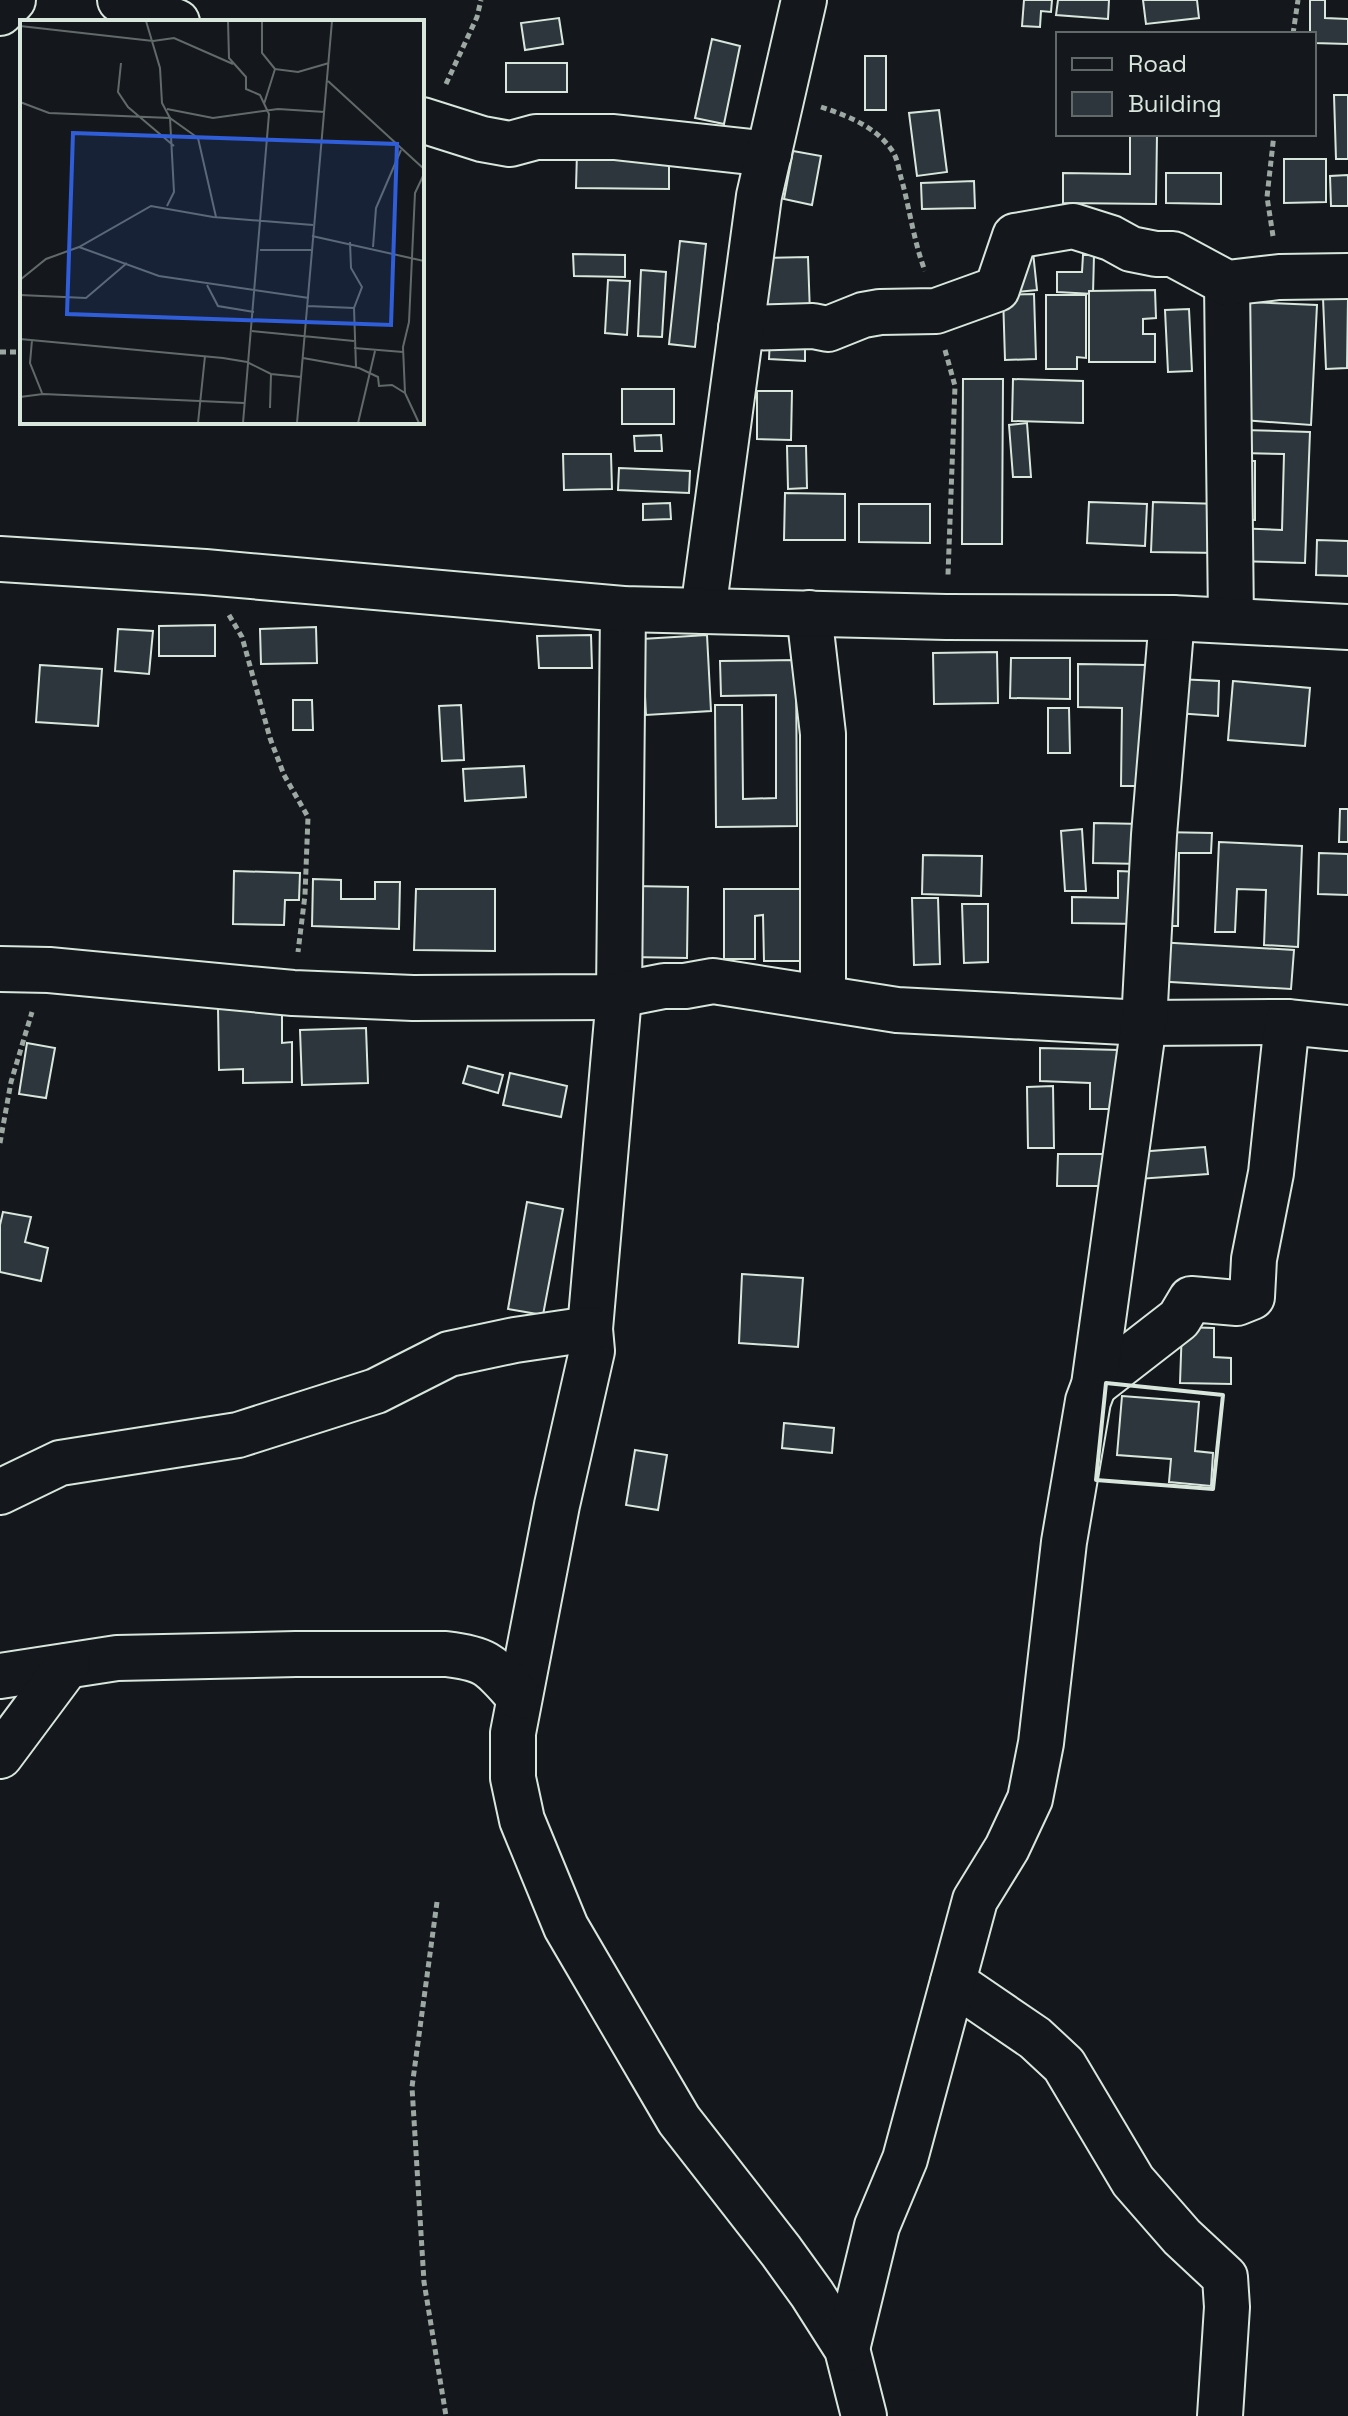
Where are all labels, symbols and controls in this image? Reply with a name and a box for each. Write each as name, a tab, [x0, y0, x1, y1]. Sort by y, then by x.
inset map	[20, 20, 424, 424]
legend	[1056, 32, 1316, 136]
text: Road	[1128, 48, 1187, 79]
text: Building	[1128, 88, 1222, 119]

